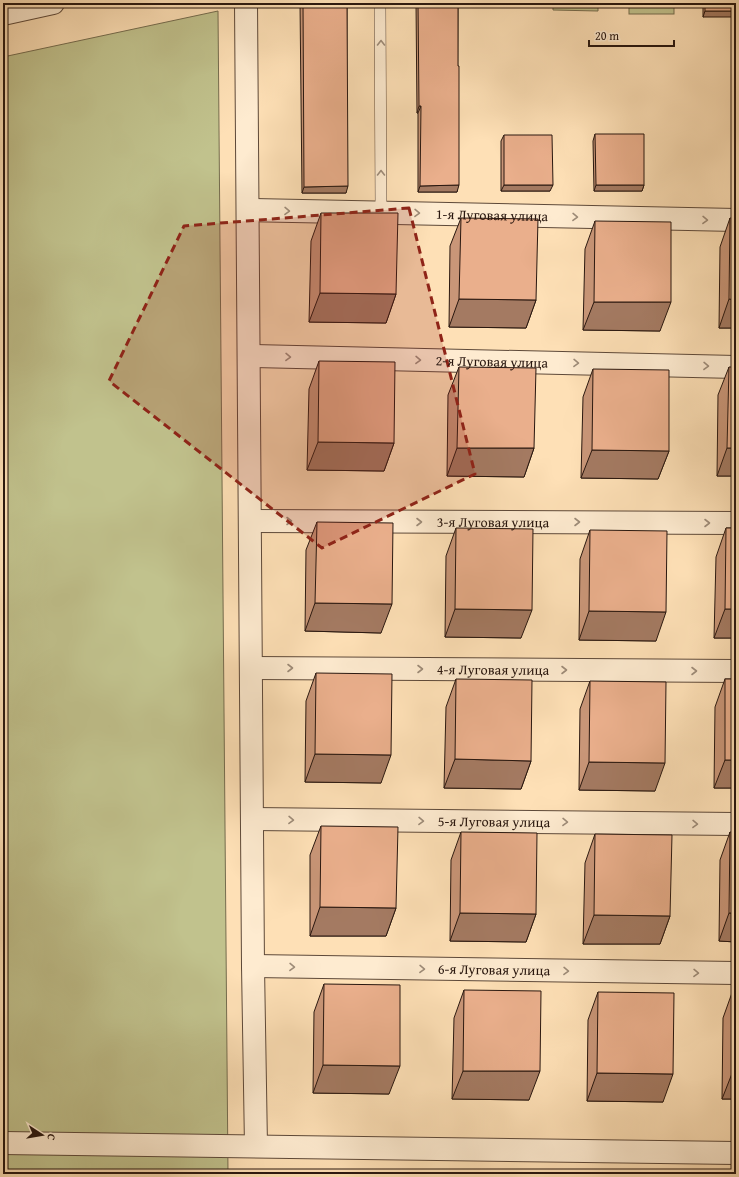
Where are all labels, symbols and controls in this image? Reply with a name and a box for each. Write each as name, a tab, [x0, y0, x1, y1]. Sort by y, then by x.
scale bar	[589, 22, 674, 48]
text: 20 m	[595, 27, 619, 44]
one-way arrow	[376, 40, 385, 46]
one-way arrow	[377, 170, 385, 176]
street label: 1-я Луговая улица	[436, 204, 549, 226]
one-way arrow	[284, 207, 290, 215]
one-way arrow	[414, 209, 420, 217]
one-way arrow	[572, 212, 578, 221]
one-way arrow	[702, 215, 708, 224]
street label: 2-я Луговая улица	[436, 350, 549, 373]
one-way arrow	[285, 353, 291, 361]
one-way arrow	[415, 356, 421, 364]
one-way arrow	[573, 359, 579, 367]
one-way arrow	[703, 362, 709, 370]
street label: 3-я Луговая улица	[437, 512, 550, 532]
one-way arrow	[286, 517, 292, 525]
one-way arrow	[416, 518, 422, 526]
one-way arrow	[574, 518, 580, 526]
one-way arrow	[704, 519, 710, 527]
street label: 4-я Луговая улица	[437, 659, 550, 680]
one-way arrow	[287, 664, 293, 672]
one-way arrow	[417, 665, 423, 673]
one-way arrow	[561, 666, 567, 674]
one-way arrow	[691, 667, 697, 675]
street label: 5-я Луговая улица	[438, 811, 551, 832]
one-way arrow	[288, 815, 294, 824]
one-way arrow	[418, 817, 424, 825]
one-way arrow	[562, 818, 568, 826]
one-way arrow	[692, 819, 698, 828]
street label: 6-я Луговая улица	[438, 959, 551, 980]
one-way arrow	[289, 963, 295, 971]
one-way arrow	[419, 965, 425, 973]
one-way arrow	[563, 967, 569, 975]
one-way arrow	[693, 969, 699, 977]
north arrow	[22, 1115, 62, 1155]
text: С	[43, 1132, 60, 1142]

